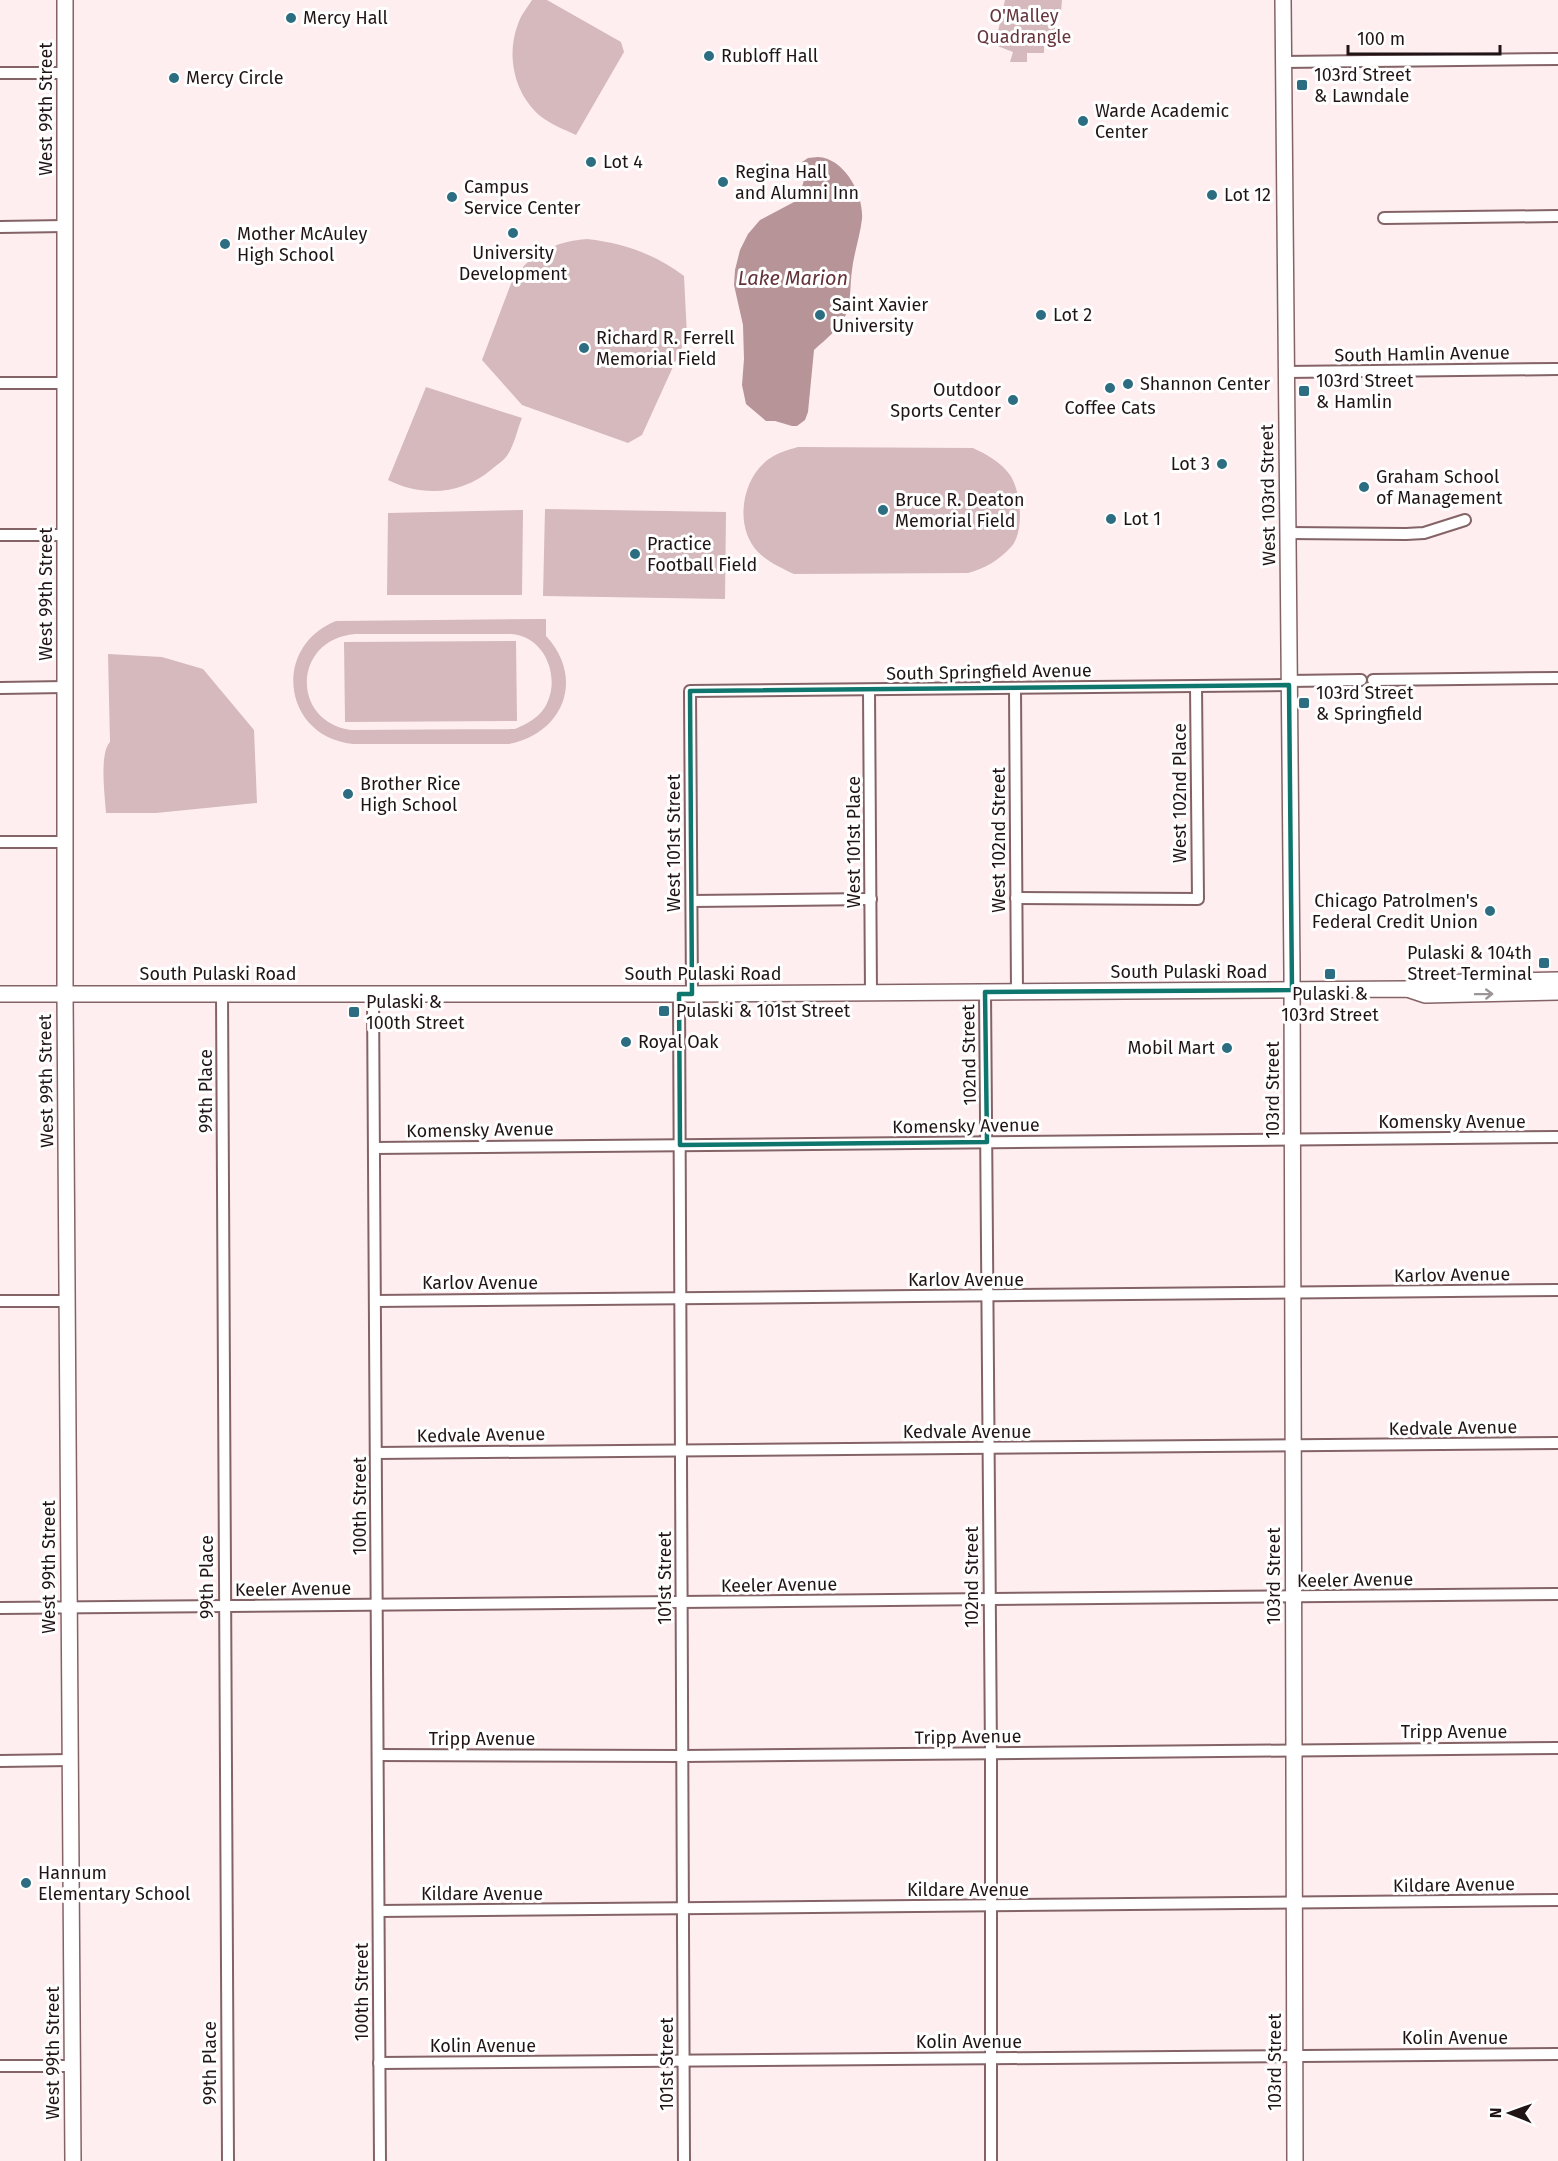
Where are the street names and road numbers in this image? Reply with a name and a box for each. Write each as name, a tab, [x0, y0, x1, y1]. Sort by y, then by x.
street label: West 99th Street	[35, 42, 57, 176]
street label: South Hamlin Avenue	[1334, 341, 1510, 367]
street label: West 103rd Street	[1256, 424, 1280, 566]
street label: West 99th Street	[35, 527, 57, 661]
street label: South Springfield Avenue	[886, 659, 1092, 685]
street label: West 102nd Place	[1169, 723, 1191, 863]
street label: West 102nd Street	[988, 767, 1010, 913]
street label: West 101st Street	[663, 774, 685, 912]
street label: West 101st Place	[843, 776, 865, 908]
street label: South Pulaski Road	[1111, 961, 1267, 983]
street label: South Pulaski Road	[140, 963, 296, 985]
street label: South Pulaski Road	[625, 963, 781, 985]
street label: 102nd Street	[957, 1004, 981, 1106]
street label: West 99th Street	[34, 1013, 58, 1148]
street label: 103rd Street	[1262, 1041, 1284, 1139]
street label: 99th Place	[195, 1049, 217, 1133]
street label: Komensky Avenue	[1378, 1111, 1526, 1133]
street label: Komensky Avenue	[892, 1114, 1040, 1138]
street label: Komensky Avenue	[406, 1118, 554, 1142]
street label: Karlov Avenue	[1394, 1263, 1510, 1287]
street label: Karlov Avenue	[908, 1269, 1024, 1291]
street label: Karlov Avenue	[422, 1272, 538, 1294]
street label: Kedvale Avenue	[1389, 1416, 1517, 1440]
street label: Kedvale Avenue	[903, 1421, 1031, 1443]
street label: Kedvale Avenue	[417, 1423, 545, 1447]
street label: 100th Street	[349, 1456, 371, 1555]
street label: West 99th Street	[38, 1500, 60, 1634]
street label: 102nd Street	[961, 1526, 983, 1628]
street label: 103rd Street	[1263, 1527, 1285, 1625]
street label: 101st Street	[654, 1531, 676, 1625]
street label: 99th Place	[196, 1535, 218, 1619]
street label: Keeler Avenue	[1297, 1568, 1413, 1592]
street label: Keeler Avenue	[721, 1573, 837, 1597]
street label: Keeler Avenue	[235, 1577, 351, 1601]
street label: Tripp Avenue	[1401, 1721, 1507, 1743]
street label: Tripp Avenue	[914, 1725, 1022, 1749]
street label: Tripp Avenue	[429, 1728, 535, 1750]
street label: Kildare Avenue	[1393, 1873, 1515, 1897]
street label: Kildare Avenue	[907, 1879, 1029, 1901]
street label: Kildare Avenue	[421, 1883, 543, 1905]
street label: 100th Street	[351, 1942, 373, 2041]
street label: West 99th Street	[42, 1986, 64, 2120]
street label: 103rd Street	[1264, 2013, 1286, 2111]
street label: 101st Street	[656, 2017, 678, 2111]
street label: 99th Place	[199, 2021, 221, 2105]
street label: Kolin Avenue	[1402, 2027, 1508, 2049]
street label: Kolin Avenue	[916, 2031, 1022, 2053]
street label: Kolin Avenue	[430, 2035, 536, 2057]

